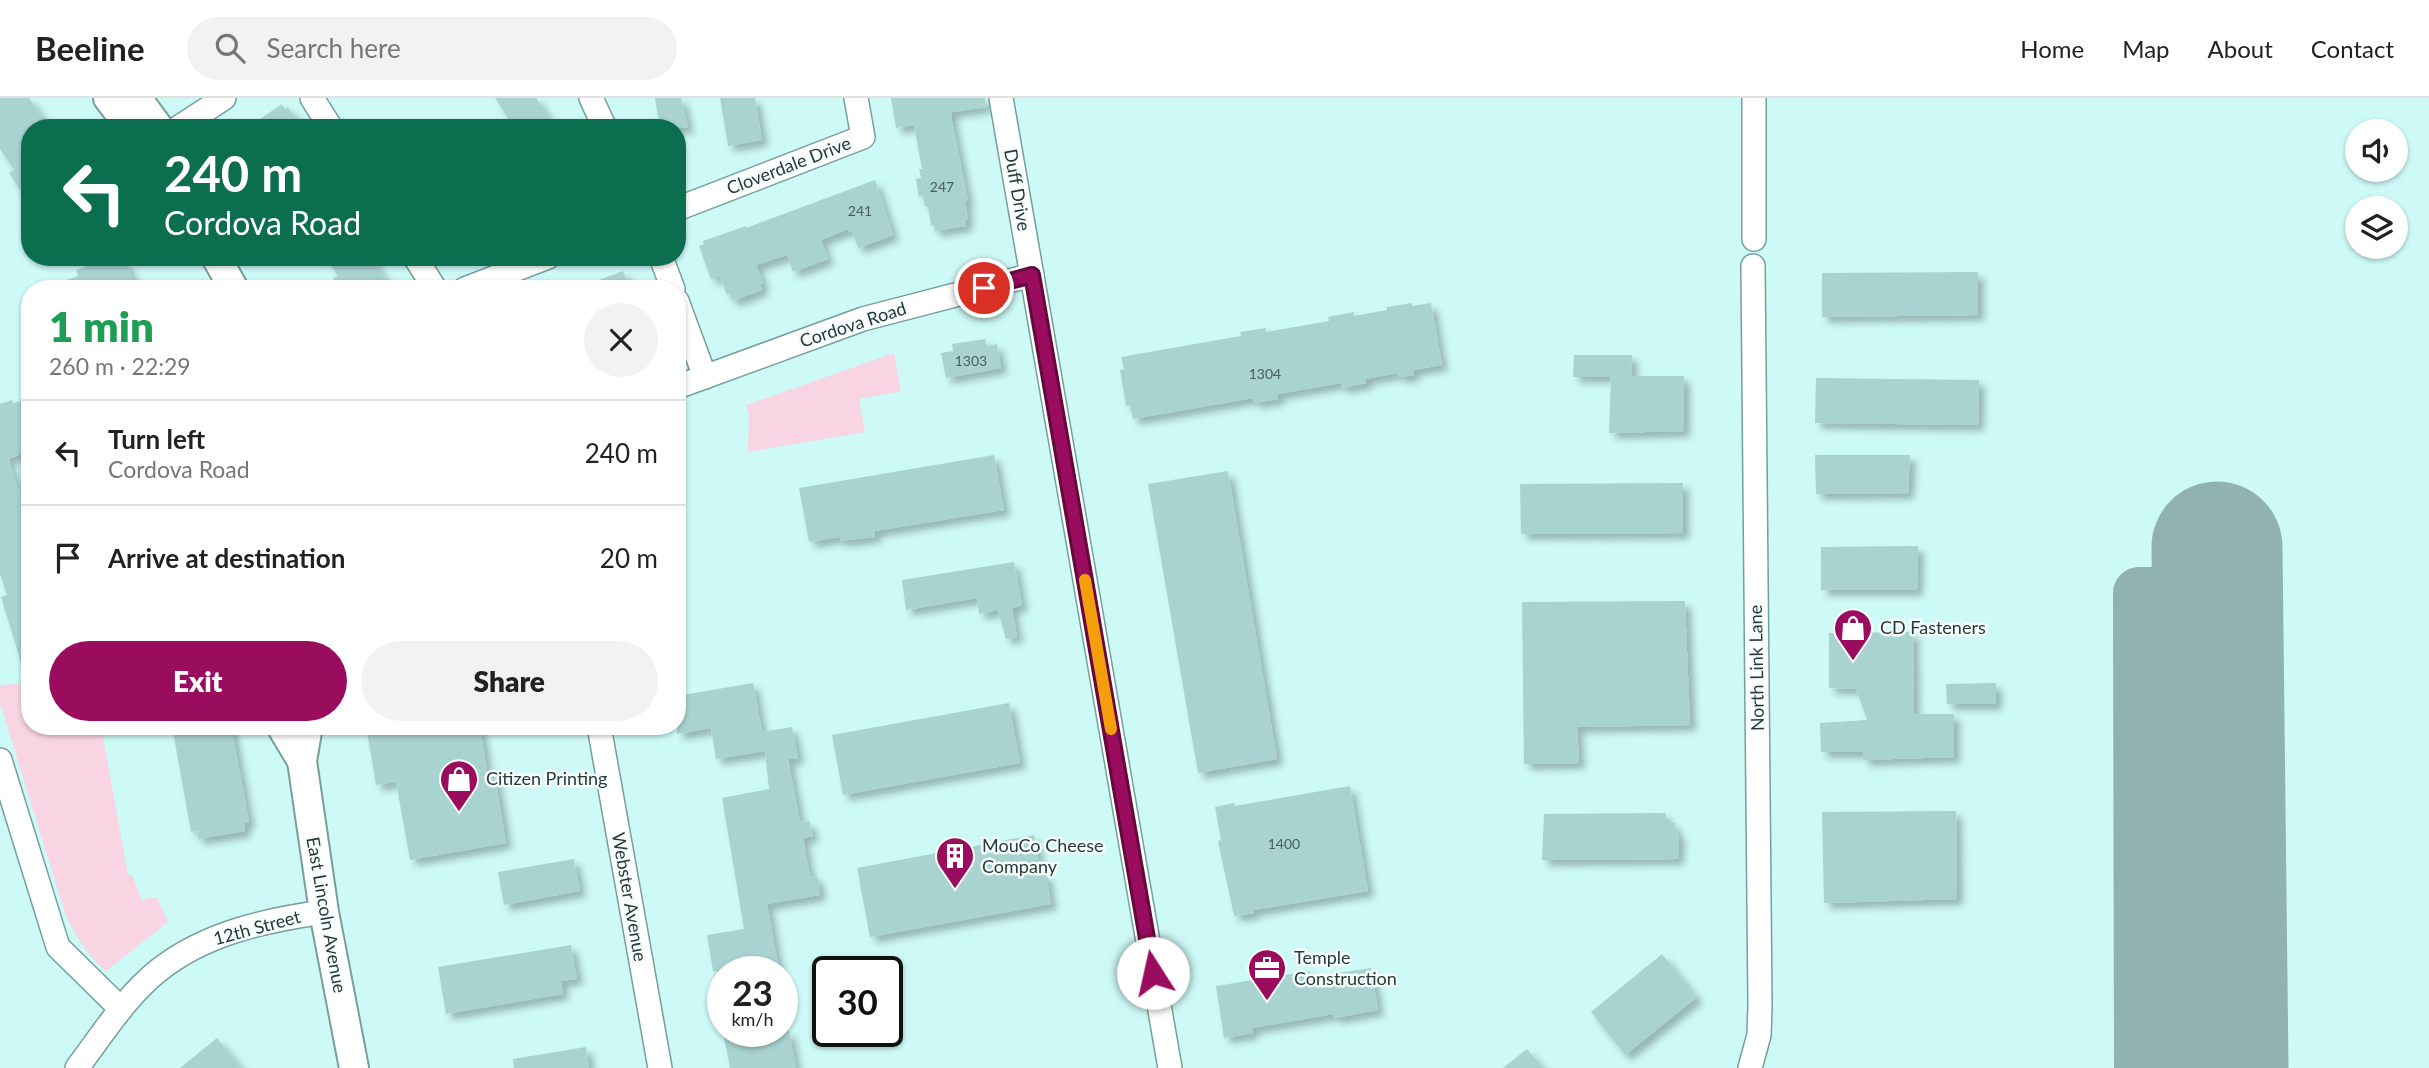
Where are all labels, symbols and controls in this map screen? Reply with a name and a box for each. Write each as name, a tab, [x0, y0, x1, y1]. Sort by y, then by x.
search box	[187, 17, 677, 80]
text: Beeline	[35, 28, 145, 68]
icon: search	[211, 29, 249, 67]
text: Search here	[267, 32, 401, 64]
text: Home	[2020, 34, 2084, 63]
text: Map	[2122, 34, 2170, 63]
text: About	[2208, 34, 2273, 63]
text: Contact	[2311, 34, 2394, 63]
map controls	[2345, 119, 2408, 259]
button: sound	[2345, 119, 2408, 182]
street label: Cloverdale Drive	[723, 131, 854, 199]
text: 240 m	[164, 144, 302, 202]
icon: left	[49, 147, 140, 238]
street label: Duff Drive	[1000, 147, 1036, 232]
house number: 247	[930, 178, 954, 195]
button: layers	[2345, 196, 2408, 259]
house number: 241	[848, 202, 872, 219]
text: Cordova Road	[164, 203, 361, 242]
pin	[954, 258, 1014, 318]
icon: arrive	[965, 269, 1003, 307]
street label: Cordova Road	[797, 296, 909, 352]
text: 1 min	[49, 301, 154, 351]
button: close	[584, 303, 658, 377]
text: 260 m · 22:29	[49, 352, 191, 380]
house number: 1303	[955, 352, 987, 369]
house number: 1304	[1249, 365, 1281, 382]
text: Turn left	[108, 423, 205, 455]
icon: left	[49, 434, 87, 472]
text: 240 m	[585, 437, 658, 469]
text: Cordova Road	[108, 455, 250, 483]
icon: arrive	[49, 539, 87, 577]
text: Arrive at destination	[108, 542, 345, 574]
text: 20 m	[600, 542, 658, 574]
street label: North Link Lane	[1744, 605, 1768, 731]
shop icon: CD Fasteners	[1832, 607, 1874, 662]
place label: CD Fasteners	[1880, 616, 1986, 638]
button: Exit	[49, 641, 347, 721]
button: Share	[361, 641, 658, 721]
shop icon: Citizen Printing	[438, 758, 480, 813]
place label: Citizen Printing	[486, 767, 607, 789]
street label: Webster Avenue	[608, 831, 652, 963]
place label: MouCo Cheese Company	[982, 834, 1104, 877]
street label: East Lincoln Avenue	[302, 835, 352, 995]
building icon: MouCo Cheese Company	[934, 835, 976, 890]
house number: 1400	[1268, 835, 1300, 852]
street label: 12th Street	[211, 905, 303, 949]
position arrow	[1116, 936, 1190, 1010]
place label: Temple Construction	[1294, 946, 1397, 989]
office icon: Temple Construction	[1246, 947, 1288, 1002]
speed limit sign: 30	[812, 956, 903, 1047]
text: 23	[732, 971, 773, 1013]
text: km/h	[731, 1008, 774, 1030]

